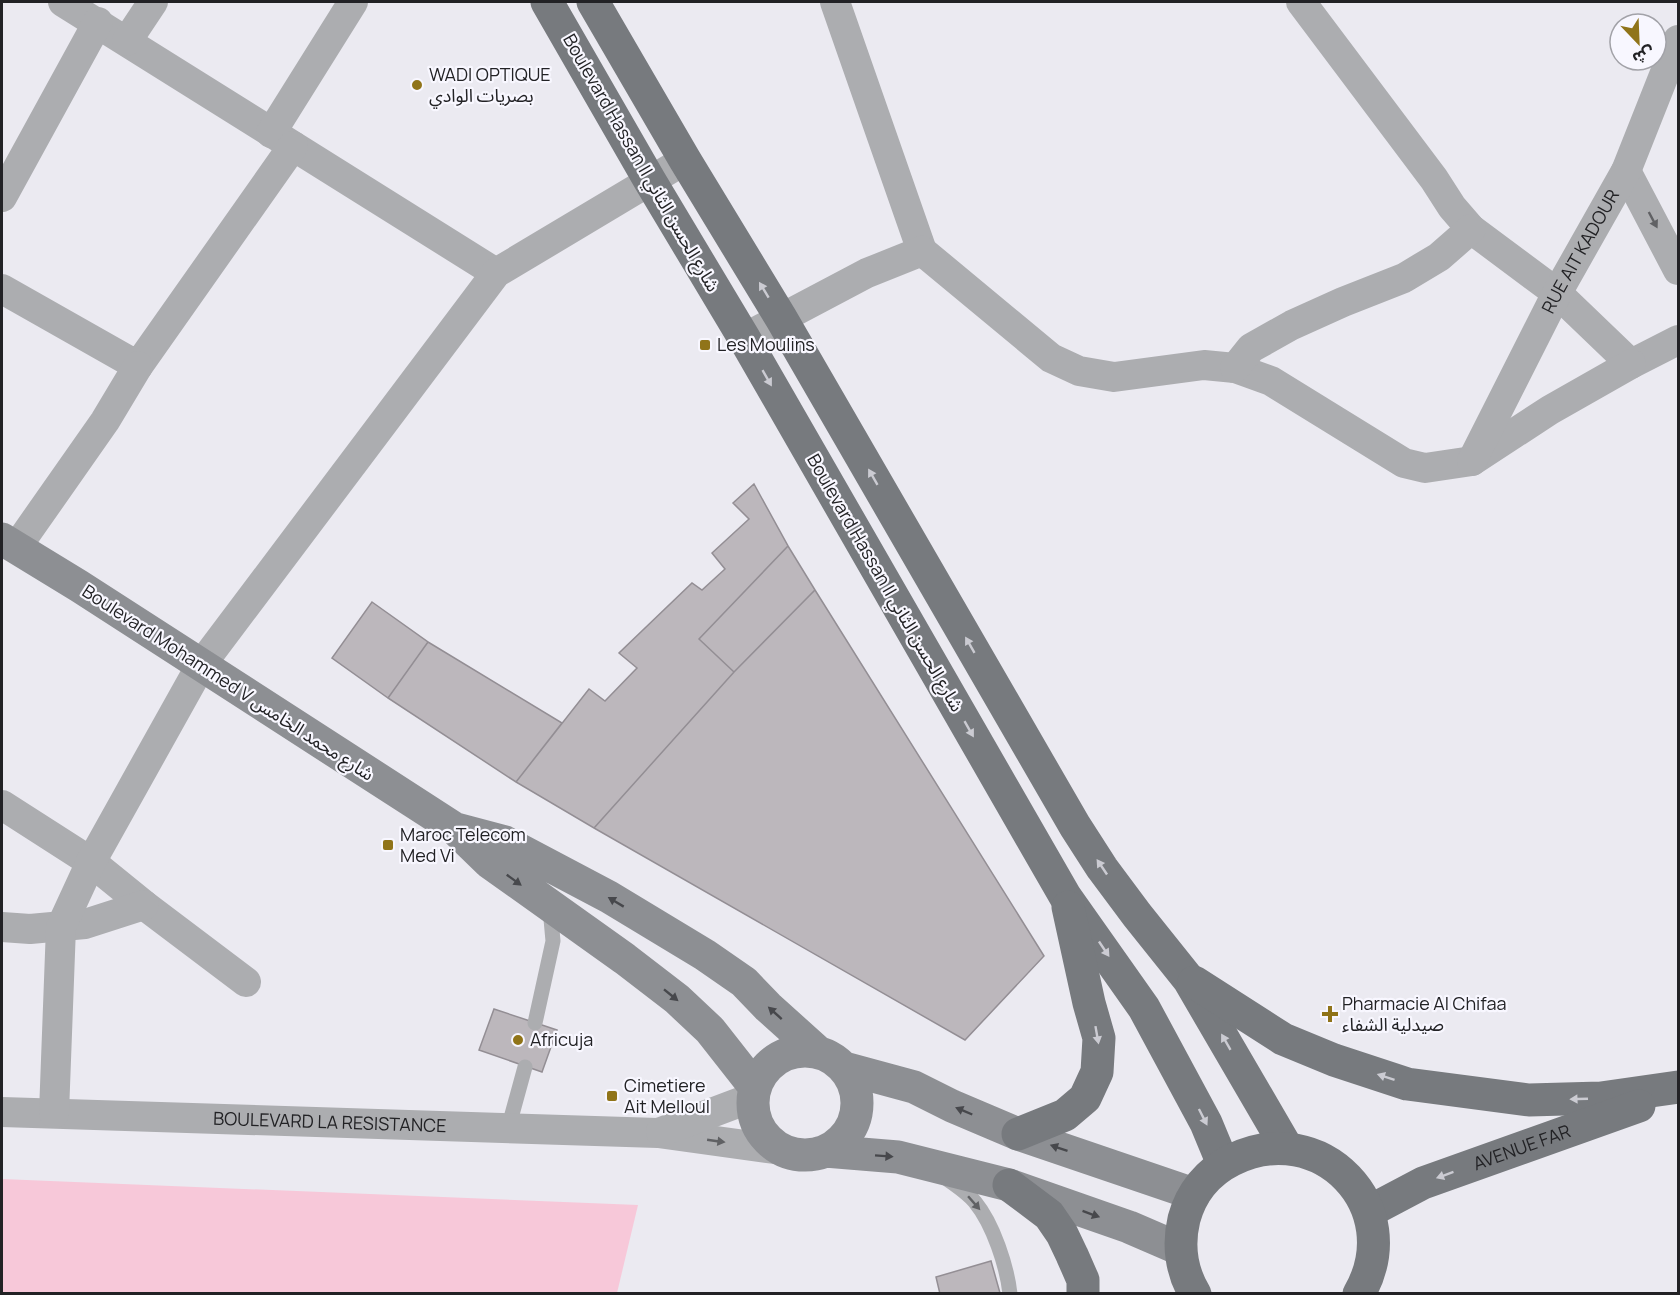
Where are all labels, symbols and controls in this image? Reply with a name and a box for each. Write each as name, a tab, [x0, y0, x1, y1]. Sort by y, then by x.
north arrow	[1608, 12, 1668, 72]
street label: Boulevard Hassan II شارع الحسن الثاني	[555, 29, 726, 297]
text: ش	[1629, 41, 1658, 70]
place label: WADI OPTIQUE بصريات الوادي	[429, 62, 551, 109]
marker: WADI OPTIQUE بصريات الوادي	[410, 78, 424, 92]
street label: RUE AIT KADOUR	[1536, 185, 1624, 317]
one-way arrow	[1648, 212, 1658, 229]
one-way arrow	[758, 282, 769, 298]
place label: Les Moulins	[717, 332, 815, 356]
marker: Les Moulins	[698, 338, 712, 352]
one-way arrow	[762, 370, 772, 387]
street label: Boulevard Hassan II شارع الحسن الثاني	[799, 449, 970, 717]
one-way arrow	[867, 469, 878, 485]
street label: Boulevard Mohammed V شارع محمد الخامس	[76, 579, 379, 788]
one-way arrow	[965, 637, 976, 653]
one-way arrow	[964, 721, 974, 738]
place label: Maroc Telecom Med Vi	[400, 822, 526, 867]
marker: Maroc Telecom Med Vi	[381, 838, 395, 852]
one-way arrow	[1096, 860, 1108, 876]
one-way arrow	[506, 874, 521, 886]
one-way arrow	[608, 896, 624, 907]
one-way arrow	[1098, 941, 1110, 957]
one-way arrow	[663, 988, 678, 1001]
place label: Pharmacie Al Chifaa صيدلية الشفاء	[1342, 991, 1506, 1036]
one-way arrow	[768, 1007, 783, 1020]
marker: Pharmacie Al Chifaa صيدلية الشفاء	[1323, 1007, 1337, 1021]
one-way arrow	[1092, 1026, 1101, 1045]
place label: Africuja	[530, 1027, 593, 1051]
marker: Africuja	[511, 1033, 525, 1047]
one-way arrow	[1221, 1034, 1231, 1051]
one-way arrow	[1377, 1072, 1395, 1082]
place label: Cimetiere Ait Melloul	[624, 1073, 710, 1118]
marker: Cimetiere Ait Melloul	[605, 1089, 619, 1103]
one-way arrow	[1569, 1094, 1588, 1104]
street label: BOULEVARD LA RESISTANCE	[213, 1106, 447, 1137]
one-way arrow	[955, 1106, 973, 1115]
one-way arrow	[1198, 1109, 1208, 1126]
street label: AVENUE FAR	[1470, 1118, 1574, 1175]
one-way arrow	[707, 1137, 726, 1146]
one-way arrow	[1050, 1143, 1068, 1152]
one-way arrow	[874, 1151, 893, 1160]
one-way arrow	[1436, 1171, 1454, 1181]
one-way arrow	[967, 1195, 980, 1210]
one-way arrow	[1082, 1209, 1100, 1219]

